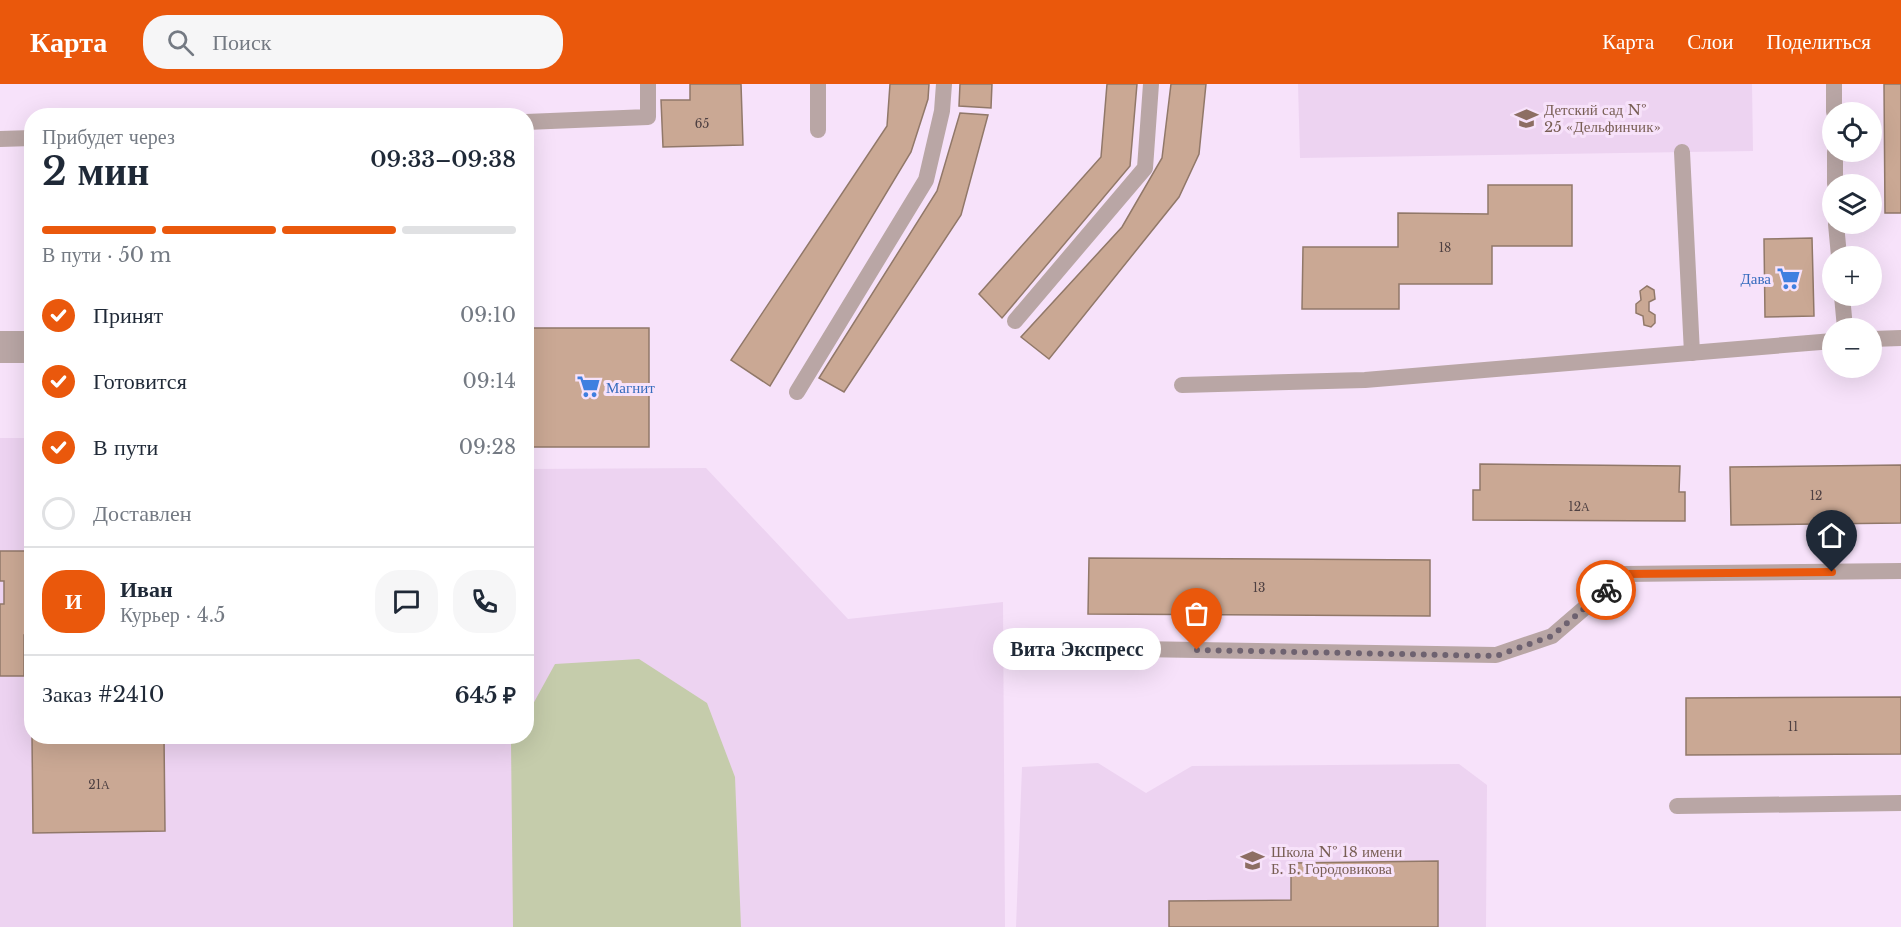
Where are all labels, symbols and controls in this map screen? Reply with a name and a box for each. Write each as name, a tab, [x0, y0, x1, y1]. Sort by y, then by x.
search box	[143, 15, 563, 69]
text: Карта	[30, 25, 107, 60]
icon: search	[164, 26, 197, 59]
text: Поиск	[212, 29, 271, 56]
text: Карта	[1602, 29, 1654, 55]
text: Слои	[1687, 29, 1733, 55]
text: Поделиться	[1766, 29, 1871, 55]
place label: Детский сад № 25 «Дельфинчик»	[1544, 100, 1661, 136]
map controls	[1822, 102, 1882, 378]
button: locate	[1822, 102, 1882, 162]
school or university icon: Детский сад № 25 «Дельфинчик»	[1513, 105, 1539, 131]
house number: 65	[695, 116, 709, 131]
text: Прибудет через	[42, 125, 175, 149]
text: 09:33–09:38	[370, 146, 516, 173]
text: 2 мин	[42, 147, 149, 196]
button: layers	[1822, 174, 1882, 234]
house number: 18	[1439, 240, 1451, 255]
text: В пути · 50 m	[42, 243, 171, 267]
button: +	[1822, 246, 1882, 306]
supermarket icon: Дава	[1776, 265, 1802, 291]
place label: Дава	[1741, 269, 1771, 288]
icon: check	[42, 299, 75, 332]
text: Принят	[93, 302, 163, 329]
text: 09:10	[460, 303, 516, 327]
button: −	[1822, 318, 1882, 378]
icon: check	[42, 365, 75, 398]
text: Готовится	[93, 368, 187, 395]
text: 09:14	[463, 369, 516, 393]
supermarket icon: Магнит	[575, 374, 601, 400]
place label: Магнит	[606, 378, 655, 397]
icon: check	[42, 431, 75, 464]
text: В пути	[93, 434, 158, 461]
text: 09:28	[459, 435, 516, 459]
house number: 12	[1810, 488, 1822, 503]
house number: 12А	[1568, 499, 1590, 514]
text: Доставлен	[93, 500, 192, 527]
pin	[1806, 510, 1857, 572]
icon: home	[1815, 519, 1848, 552]
courier	[1576, 560, 1636, 620]
button: chat	[375, 570, 438, 633]
button: phone	[453, 570, 516, 633]
icon: bike	[1590, 574, 1623, 607]
text: Иван	[120, 576, 173, 603]
house number: 13	[1253, 580, 1265, 595]
text: И	[65, 588, 82, 615]
pin	[1171, 588, 1222, 650]
icon: bag	[1180, 597, 1213, 630]
text: Курьер · 4.5	[120, 603, 225, 627]
callout: Вита Экспресс	[993, 629, 1161, 671]
text: Вита Экспресс	[1010, 637, 1144, 661]
text: Заказ #2410	[42, 681, 165, 708]
text: 645 ₽	[455, 682, 516, 709]
house number: 11	[1788, 719, 1798, 734]
house number: 21А	[88, 777, 110, 792]
place label: Школа № 18 имени Б. Б. Городовикова	[1271, 842, 1402, 878]
school or university icon: Школа № 18 имени Б. Б. Городовикова	[1240, 847, 1266, 873]

